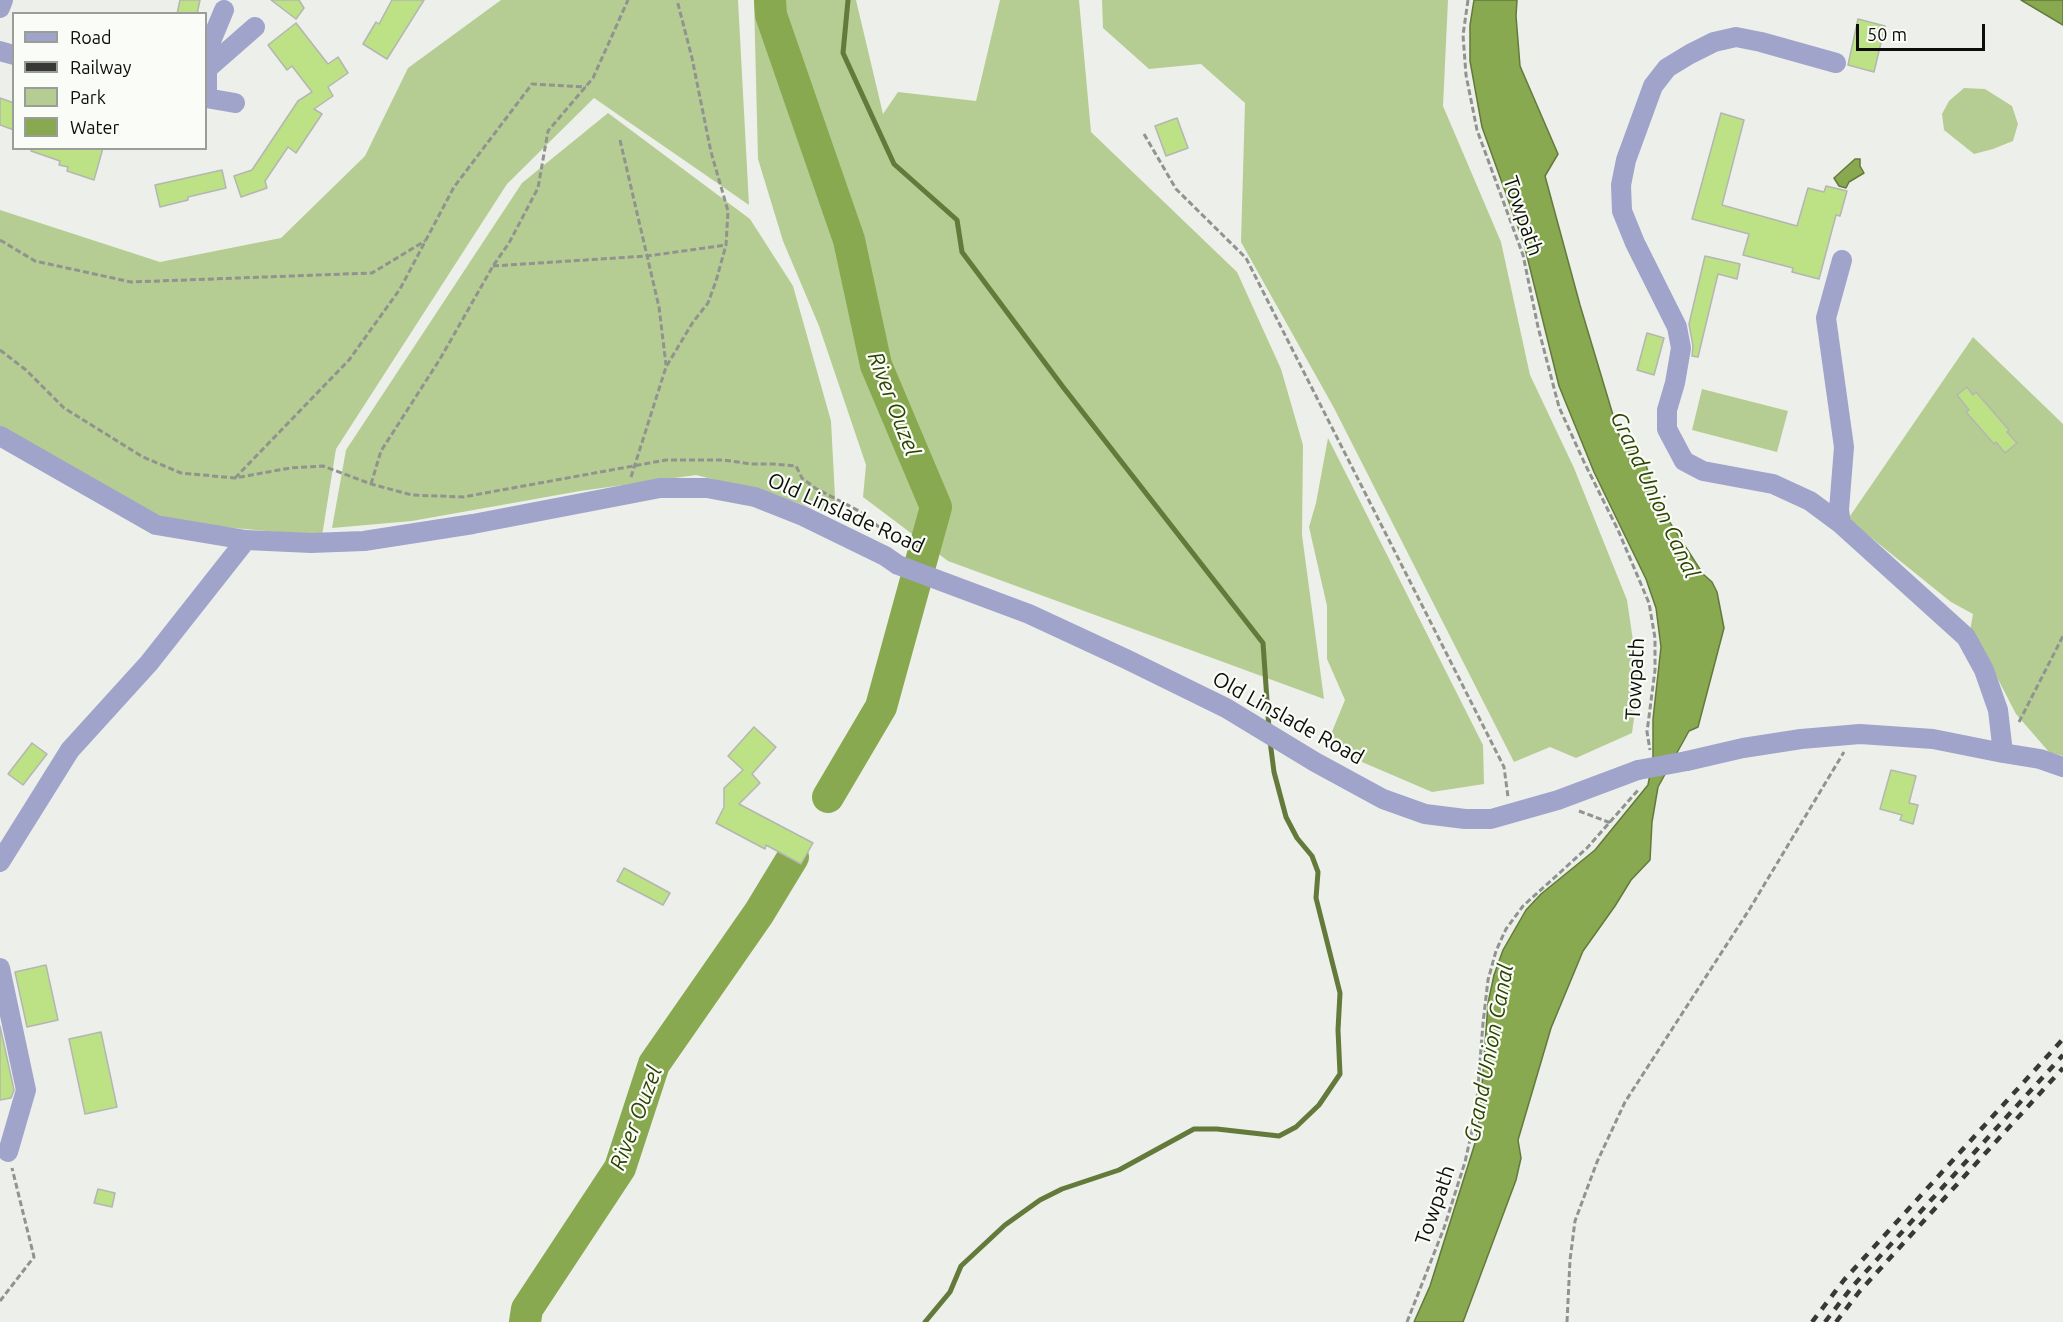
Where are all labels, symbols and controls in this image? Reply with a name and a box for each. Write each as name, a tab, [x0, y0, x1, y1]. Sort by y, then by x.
legend	[12, 12, 207, 150]
scale bar	[1859, 12, 1988, 50]
text: 50 m	[1867, 24, 1907, 44]
text: Road	[70, 27, 112, 47]
text: Railway	[70, 57, 131, 77]
text: Park	[70, 87, 106, 107]
text: Water	[70, 117, 119, 137]
street label: Towpath	[1498, 173, 1548, 259]
water label: River Ouzel	[862, 348, 926, 460]
water label: Grand Union Canal	[1605, 407, 1705, 583]
street label: Old Linslade Road	[764, 467, 928, 559]
street label: Towpath	[1620, 637, 1650, 721]
street label: Old Linslade Road	[1208, 666, 1368, 770]
water label: Grand Union Canal	[1459, 962, 1519, 1144]
water label: River Ouzel	[604, 1062, 668, 1174]
street label: Towpath	[1410, 1162, 1460, 1248]

